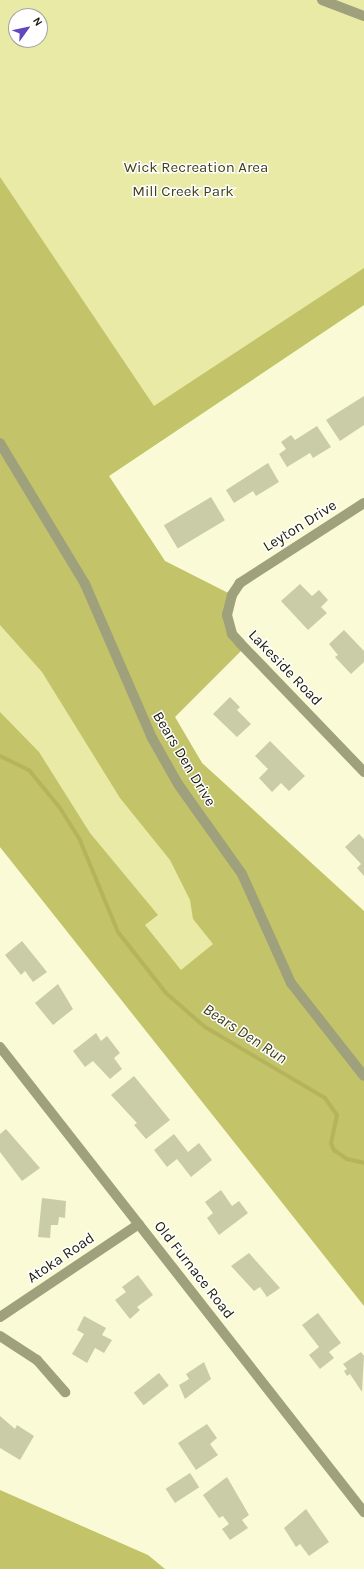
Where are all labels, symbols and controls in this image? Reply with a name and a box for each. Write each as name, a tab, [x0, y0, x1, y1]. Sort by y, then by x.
north arrow	[8, 8, 48, 48]
text: N	[30, 15, 45, 29]
park label: Wick Recreation Area	[124, 159, 268, 177]
park label: Mill Creek Park	[132, 183, 234, 201]
street label: Leyton Drive	[260, 496, 340, 556]
street label: Lakeside Road	[244, 626, 326, 710]
street label: Bears Den Drive	[149, 708, 219, 810]
water label: Bears Den Run	[199, 1000, 291, 1068]
street label: Old Furnace Road	[150, 1218, 238, 1322]
street label: Atoka Road	[24, 1229, 98, 1287]

